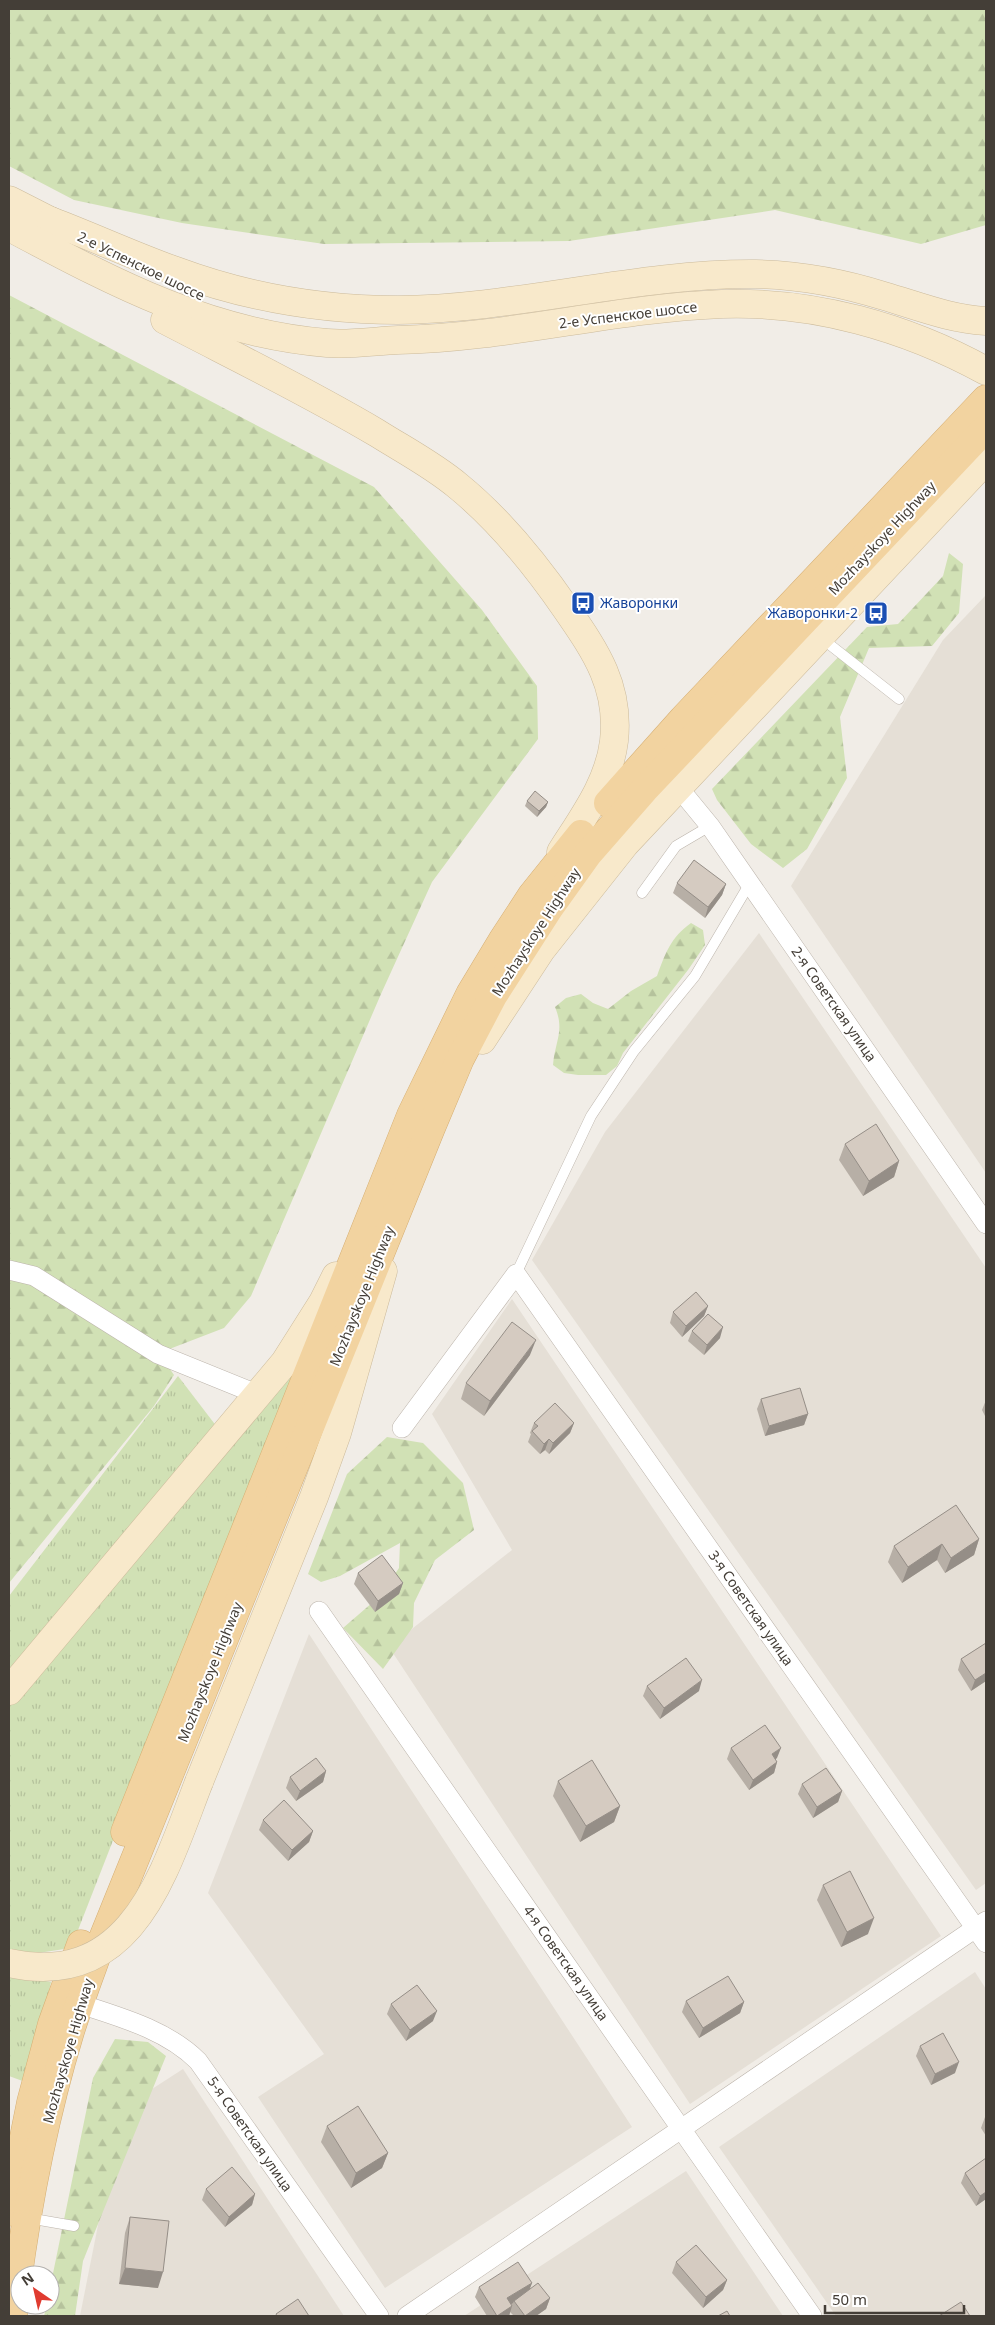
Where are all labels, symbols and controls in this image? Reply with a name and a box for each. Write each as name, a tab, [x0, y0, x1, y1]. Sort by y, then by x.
street label: 2-е Успенское шоссе	[75, 227, 208, 305]
street label: 2-е Успенское шоссе	[558, 297, 698, 332]
street label: Mozhayskoye Highway	[824, 476, 940, 599]
bus stop icon: Жаворонки	[570, 590, 596, 616]
place label: Жаворонки	[600, 593, 678, 612]
bus stop icon: Жаворонки-2	[863, 600, 889, 626]
place label: Жаворонки-2	[767, 603, 858, 622]
street label: Mozhayskoye Highway	[487, 863, 585, 1000]
street label: 2-я Советская улица	[787, 942, 881, 1065]
street label: Mozhayskoye Highway	[325, 1222, 399, 1369]
street label: 3-я Советская улица	[704, 1546, 798, 1669]
street label: Mozhayskoye Highway	[173, 1598, 247, 1745]
street label: 4-я Советская улица	[519, 1901, 613, 2024]
street label: Mozhayskoye Highway	[38, 1976, 97, 2125]
street label: 5-я Советская улица	[203, 2072, 297, 2195]
north arrow	[10, 2265, 60, 2315]
text: N	[17, 2268, 37, 2290]
scale bar	[825, 2282, 964, 2314]
text: 50 m	[832, 2289, 867, 2309]

